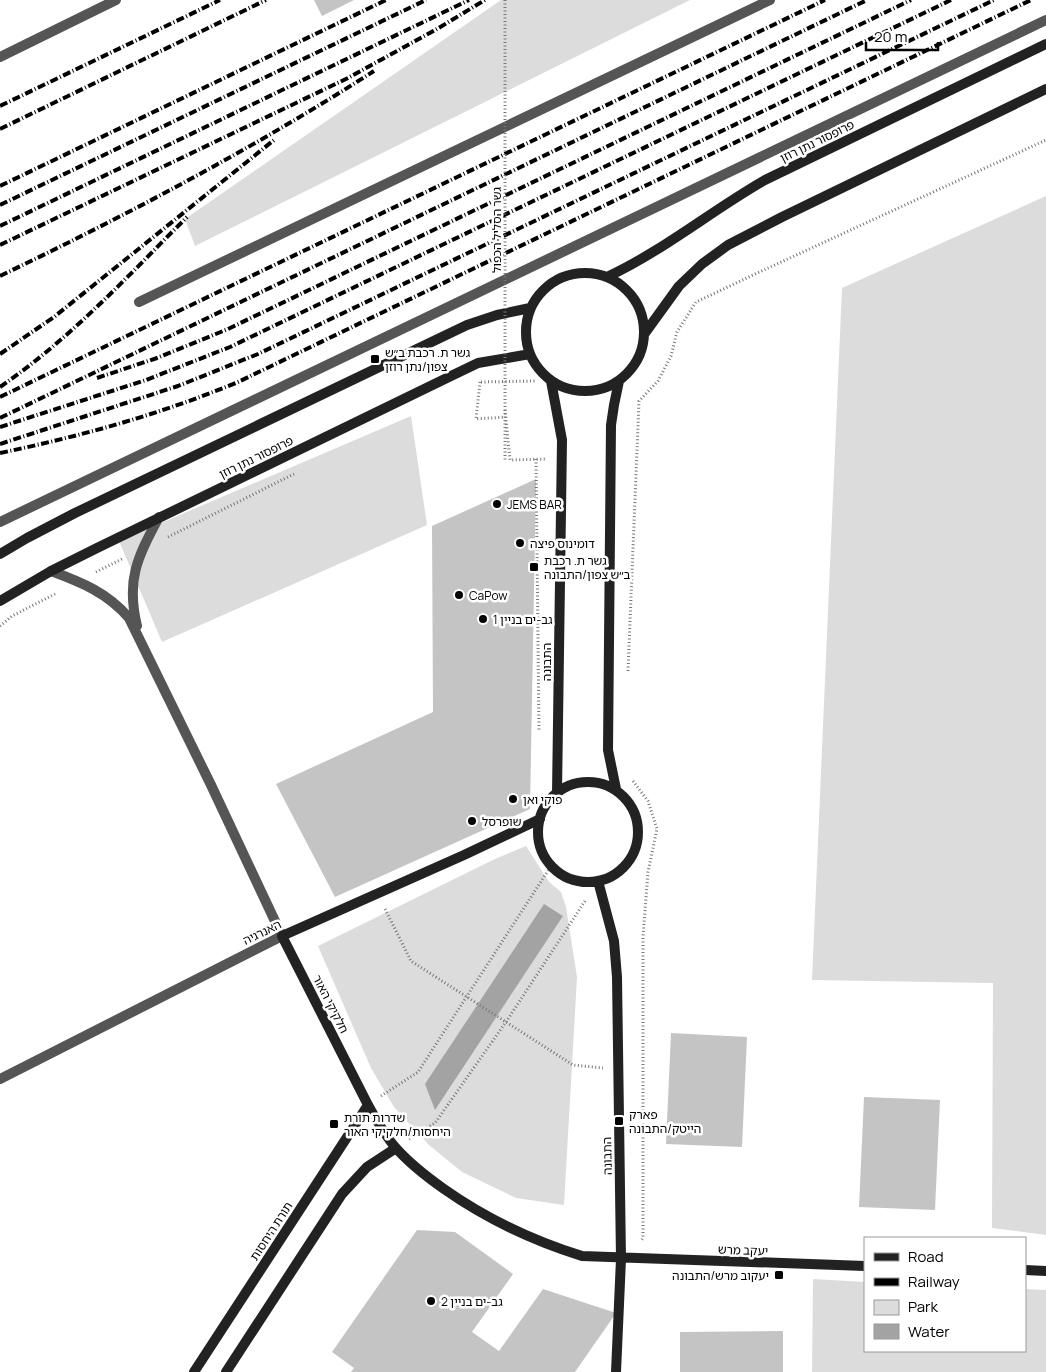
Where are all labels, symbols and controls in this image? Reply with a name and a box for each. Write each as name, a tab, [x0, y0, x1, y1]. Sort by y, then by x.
scale bar	[866, 20, 938, 52]
text: 20 m	[874, 26, 907, 47]
street label: פרופסור נתן רוזן	[777, 116, 857, 166]
street label: גשר הסליל הכפול	[488, 187, 505, 273]
place label: גשר ת. רכבת ב״ש צפון/נתן רוזן	[385, 344, 471, 375]
marker: גשר ת. רכבת ב״ש צפון/נתן רוזן	[369, 353, 381, 365]
street label: פרופסור נתן רוזן	[216, 432, 296, 482]
place label: JEMS BAR	[507, 496, 562, 513]
marker: JEMS BAR	[491, 498, 503, 510]
place label: דומינוס פיצה	[530, 535, 595, 552]
marker: דומינוס פיצה	[514, 537, 526, 549]
place label: גשר ת. רכבת ב״ש צפון/התבונה	[544, 552, 631, 583]
marker: גשר ת. רכבת ב״ש צפון/התבונה	[528, 561, 540, 573]
place label: CaPow	[469, 587, 508, 604]
marker: CaPow	[453, 589, 465, 601]
place label: גב-ים בניין 1	[493, 611, 553, 628]
marker: גב-ים בניין 1	[477, 613, 489, 625]
street label: התבונה	[538, 643, 555, 681]
place label: פוקי ואן	[523, 791, 562, 808]
marker: פוקי ואן	[507, 793, 519, 805]
place label: שופרסל	[482, 813, 521, 830]
marker: שופרסל	[466, 815, 478, 827]
street label: האנרגיה	[240, 915, 284, 949]
street label: חלקיקי האור	[309, 972, 353, 1036]
place label: פארק הייטק/התבונה	[629, 1106, 701, 1137]
place label: שדרות תורת היחסות/חלקיקי האור	[344, 1109, 451, 1140]
marker: פארק הייטק/התבונה	[613, 1115, 625, 1127]
marker: שדרות תורת היחסות/חלקיקי האור	[328, 1118, 340, 1130]
street label: התבונה	[598, 1137, 616, 1175]
street label: תורת היחסות	[246, 1198, 296, 1264]
legend	[864, 1237, 1026, 1352]
street label: יעקב מרש	[718, 1241, 768, 1259]
text: Road	[908, 1246, 944, 1267]
place label: יעקוב מרש/התבונה	[672, 1267, 769, 1284]
marker: יעקוב מרש/התבונה	[773, 1269, 785, 1281]
text: Railway	[908, 1271, 960, 1292]
place label: גב-ים בניין 2	[441, 1293, 503, 1310]
marker: גב-ים בניין 2	[425, 1295, 437, 1307]
text: Park	[908, 1296, 938, 1317]
text: Water	[908, 1321, 950, 1342]

